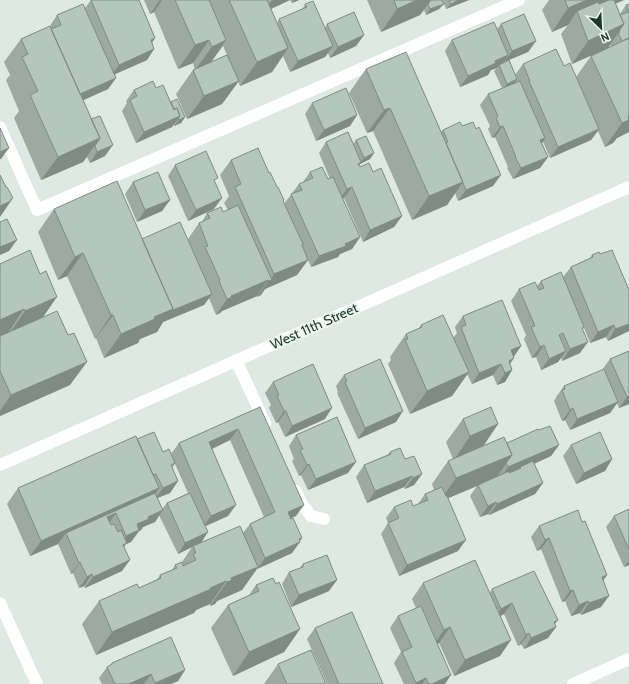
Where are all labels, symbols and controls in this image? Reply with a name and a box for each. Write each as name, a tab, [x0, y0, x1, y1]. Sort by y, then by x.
north arrow	[581, 8, 621, 48]
text: N	[599, 29, 611, 45]
street label: West 11th Street	[267, 299, 361, 353]

